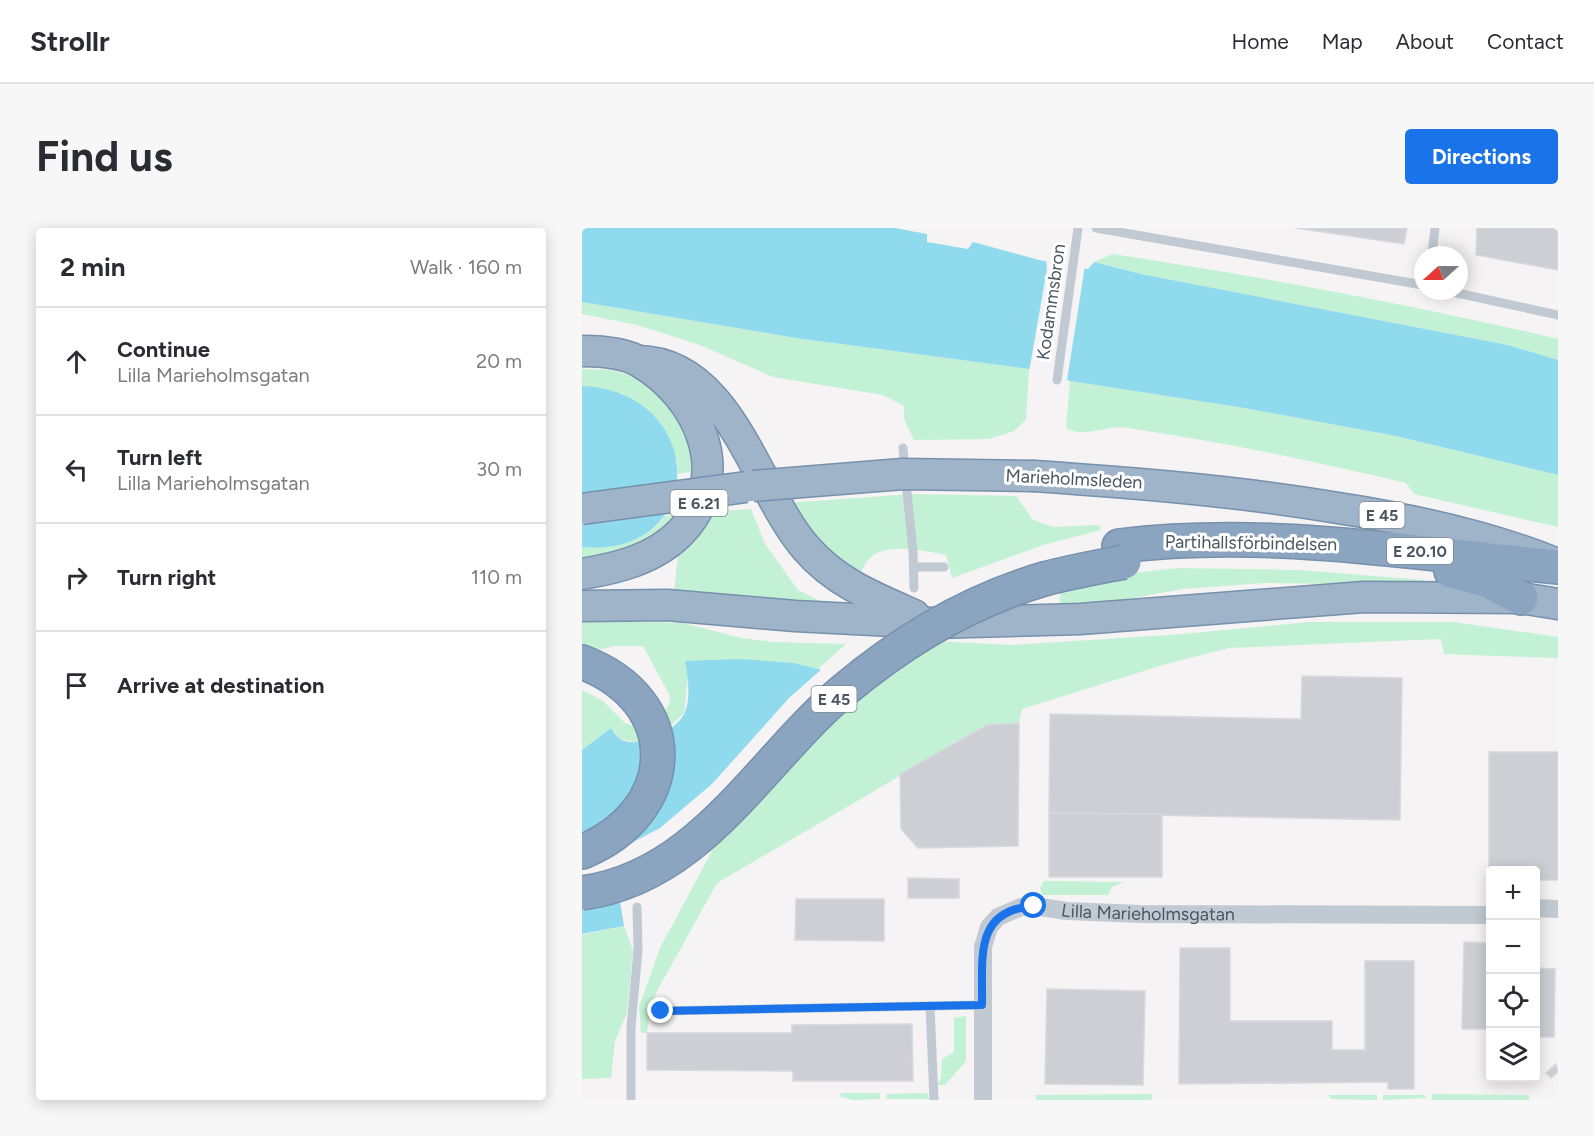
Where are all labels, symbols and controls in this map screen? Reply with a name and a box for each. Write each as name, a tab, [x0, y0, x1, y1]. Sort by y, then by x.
text: Strollr	[30, 24, 110, 58]
text: Home	[1232, 29, 1289, 54]
text: Map	[1322, 29, 1363, 54]
text: About	[1396, 29, 1454, 54]
text: Contact	[1487, 29, 1564, 54]
button: Directions	[1405, 129, 1558, 184]
text: Find us	[36, 131, 173, 182]
street label: Kodammsbron	[1032, 242, 1070, 362]
north arrow	[1414, 246, 1468, 300]
text: 2 min	[60, 251, 126, 283]
text: Walk · 160 m	[410, 255, 522, 279]
text: Continue	[117, 336, 210, 363]
icon: ahead	[60, 345, 93, 378]
text: 20 m	[476, 349, 522, 373]
text: Lilla Marieholmsgatan	[117, 363, 310, 387]
text: Turn left	[117, 444, 203, 471]
icon: left	[60, 453, 93, 486]
text: 30 m	[476, 457, 522, 481]
street label: Marieholmsleden	[1005, 464, 1143, 494]
text: Lilla Marieholmsgatan	[117, 471, 310, 495]
road number: E 6.21	[670, 490, 728, 516]
road number: E 45	[1360, 502, 1404, 528]
street label: Partihallsförbindelsen	[1165, 530, 1337, 556]
road number: E 20.10	[1387, 538, 1453, 564]
icon: right	[60, 561, 93, 594]
text: Turn right	[117, 564, 216, 591]
text: 110 m	[471, 565, 522, 589]
icon: arrive	[60, 669, 93, 702]
text: Arrive at destination	[117, 672, 325, 699]
road number: E 45	[812, 686, 856, 712]
map controls	[1486, 866, 1540, 1082]
button: +	[1486, 866, 1540, 920]
route start	[1020, 892, 1046, 918]
street label: Lilla Marieholmsgatan	[1060, 899, 1235, 925]
button: −	[1486, 920, 1540, 974]
button: locate	[1486, 974, 1540, 1028]
route end	[647, 997, 673, 1023]
button: layers	[1486, 1028, 1540, 1082]

